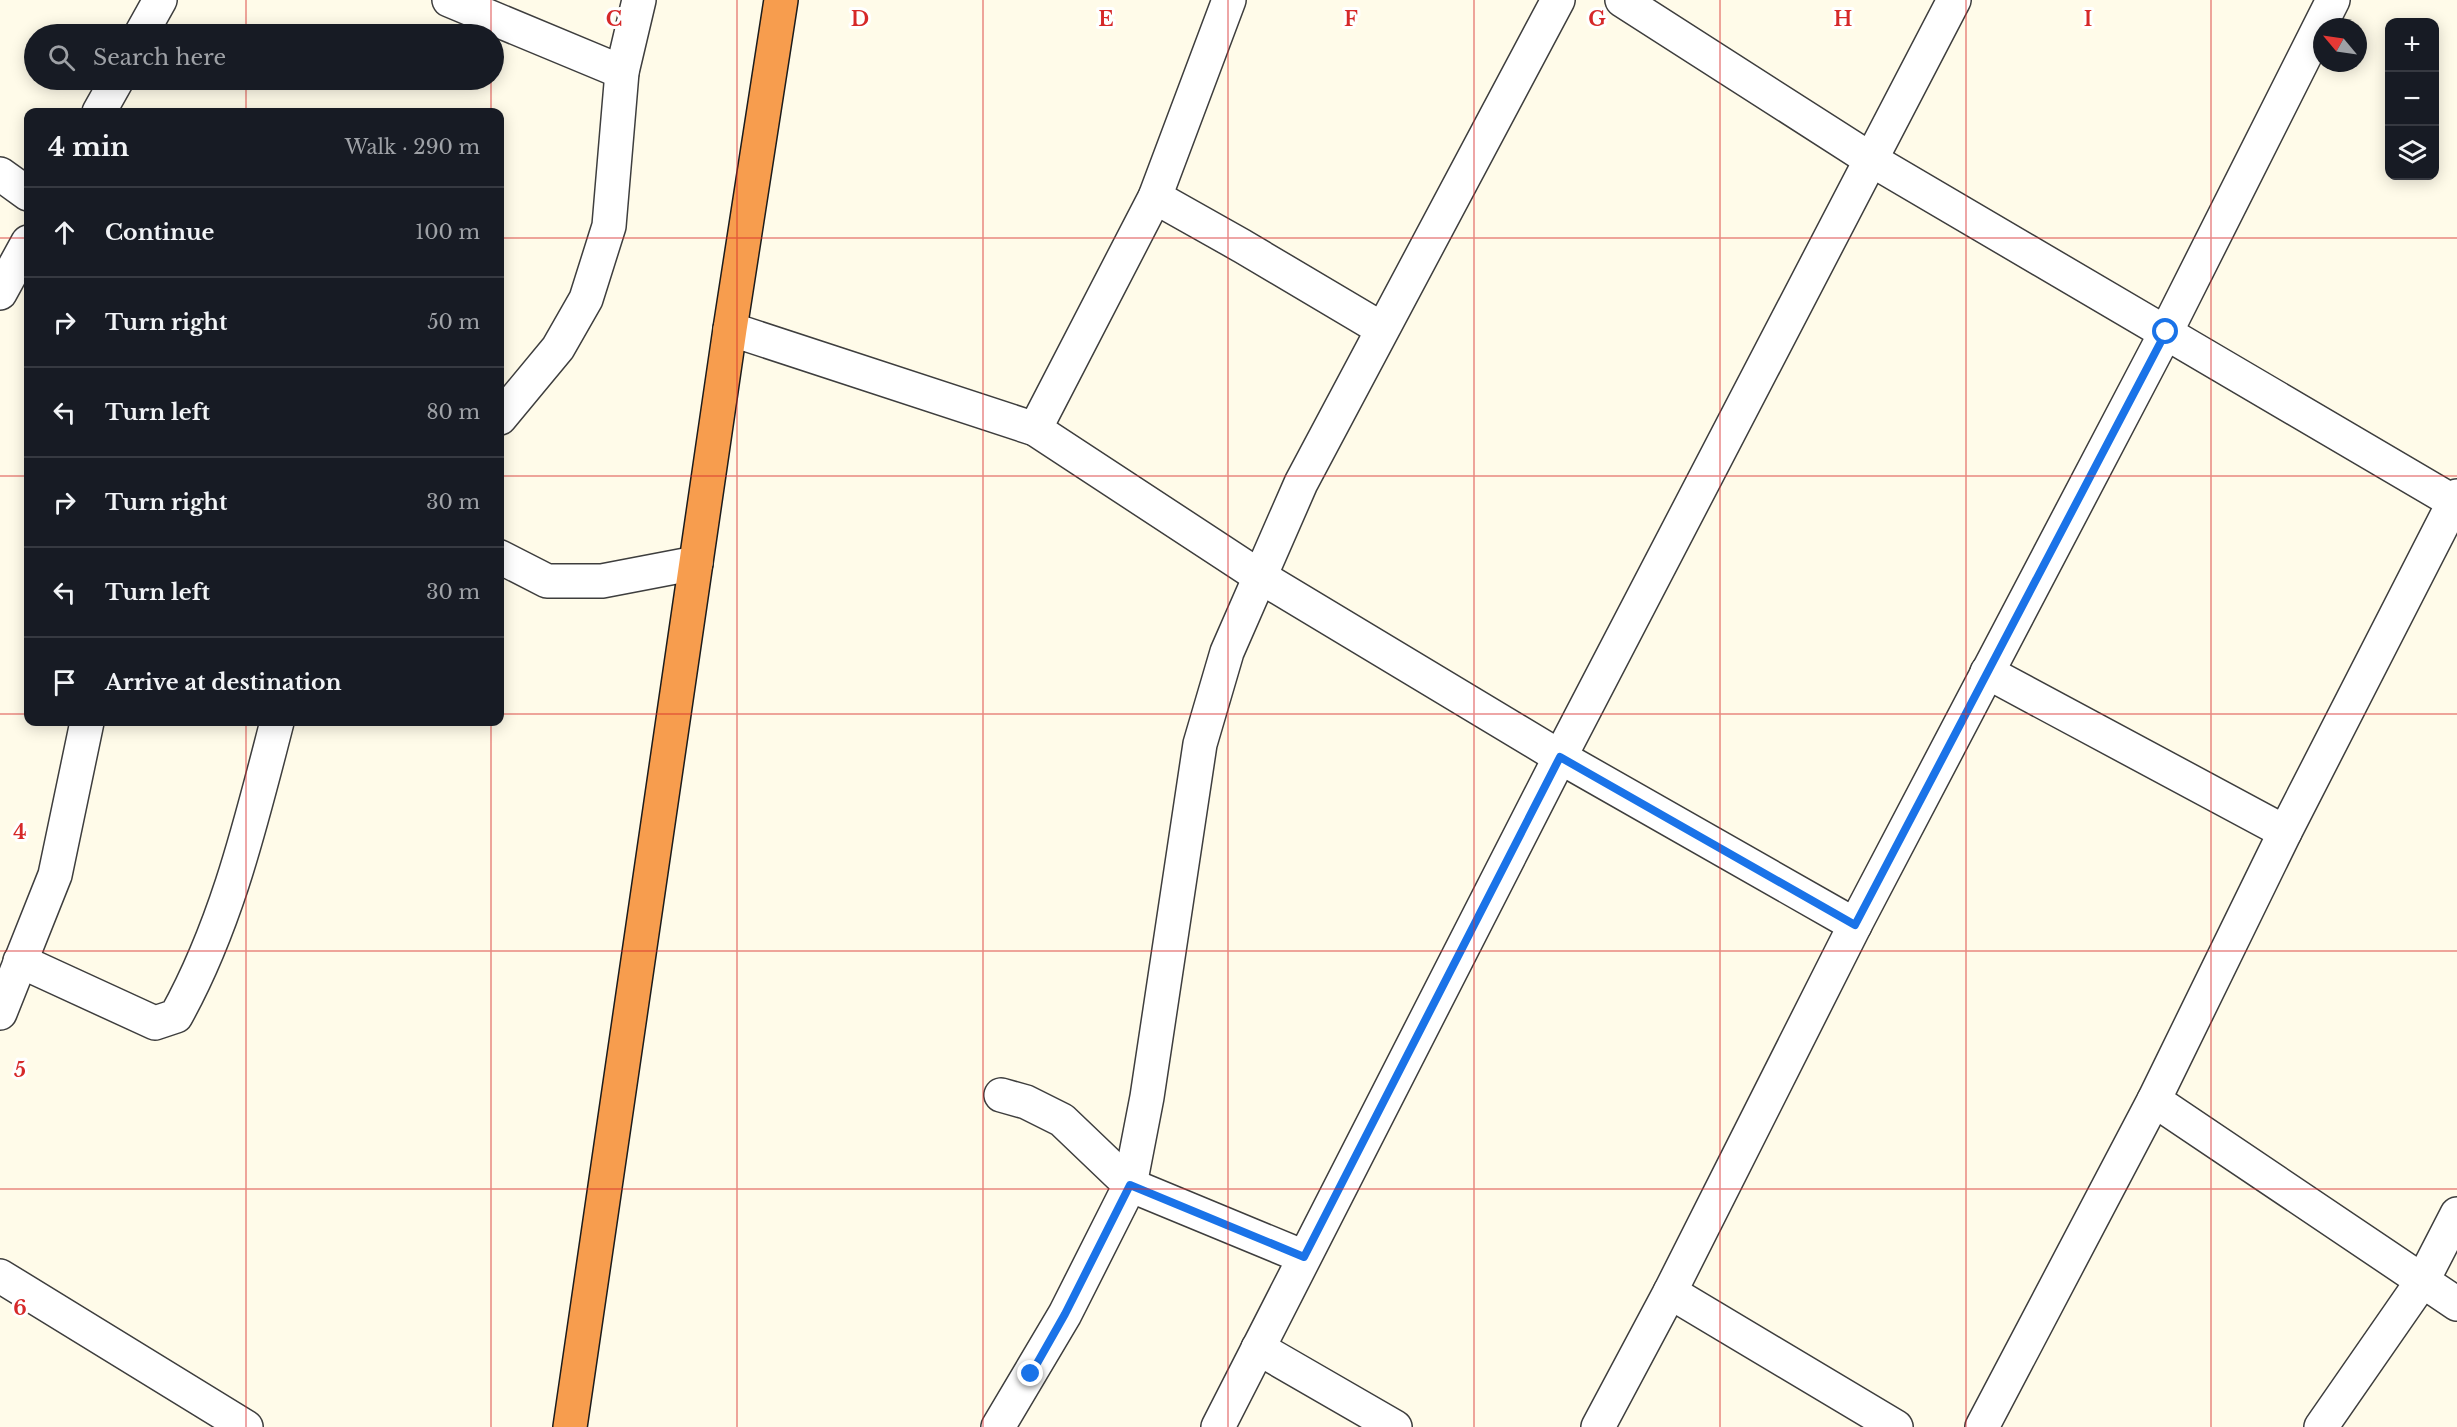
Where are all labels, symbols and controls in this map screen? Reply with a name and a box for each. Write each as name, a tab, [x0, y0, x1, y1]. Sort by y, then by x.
text: C	[606, 7, 622, 31]
text: D	[851, 7, 869, 31]
text: E	[1098, 7, 1114, 31]
text: F	[1344, 7, 1358, 31]
text: G	[1588, 7, 1606, 31]
text: H	[1834, 7, 1853, 31]
text: I	[2084, 7, 2092, 31]
north arrow	[2313, 18, 2367, 72]
map controls	[2385, 18, 2439, 180]
button: +	[2385, 18, 2439, 72]
search box	[24, 24, 504, 90]
icon: search	[45, 41, 78, 74]
text: Search here	[93, 44, 226, 71]
button: −	[2385, 72, 2439, 126]
button: layers	[2385, 126, 2439, 180]
text: 4 min	[48, 131, 129, 163]
text: Walk · 290 m	[345, 135, 480, 159]
icon: ahead	[48, 216, 81, 249]
text: Continue	[105, 219, 214, 246]
text: 100 m	[415, 220, 480, 244]
icon: right	[48, 306, 81, 339]
text: Turn right	[105, 309, 227, 336]
text: 50 m	[427, 310, 480, 334]
route start	[2152, 318, 2178, 344]
icon: left	[48, 396, 81, 429]
text: Turn left	[105, 399, 210, 426]
text: 80 m	[426, 400, 480, 424]
icon: right	[48, 486, 81, 519]
text: Turn right	[105, 489, 227, 516]
text: 30 m	[426, 490, 480, 514]
icon: left	[48, 576, 81, 609]
text: Turn left	[105, 579, 210, 606]
text: 30 m	[426, 580, 480, 604]
icon: arrive	[48, 666, 81, 699]
text: Arrive at destination	[105, 669, 342, 696]
text: 4	[13, 820, 27, 844]
text: 5	[14, 1058, 26, 1082]
text: 6	[13, 1296, 27, 1320]
route end	[1017, 1360, 1043, 1386]

